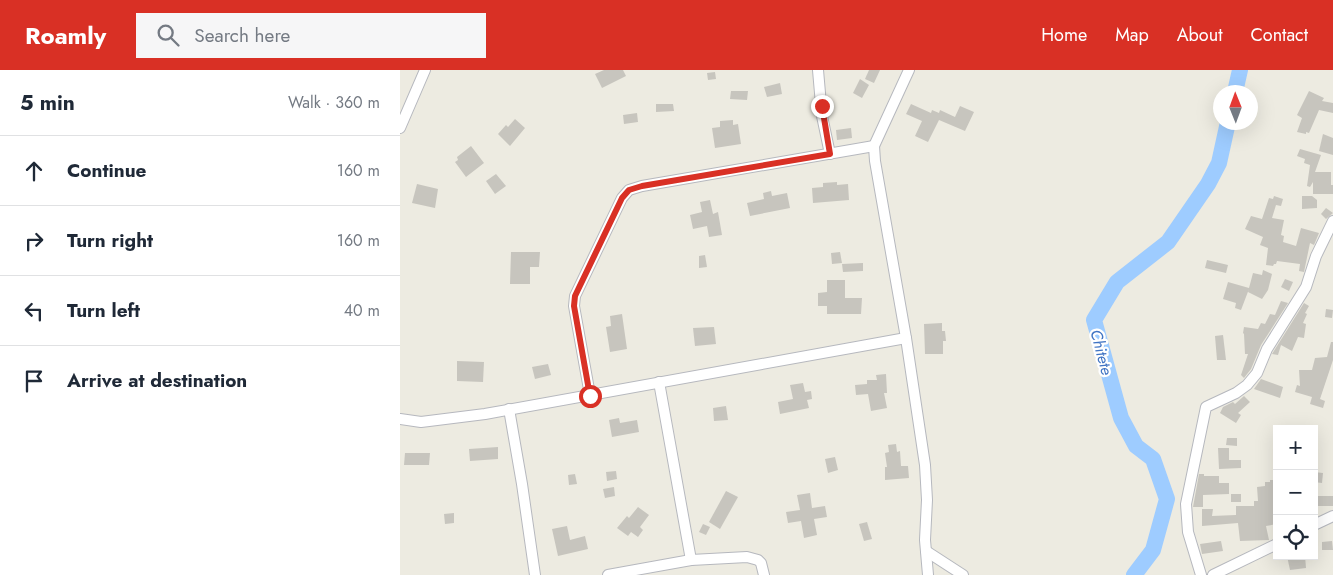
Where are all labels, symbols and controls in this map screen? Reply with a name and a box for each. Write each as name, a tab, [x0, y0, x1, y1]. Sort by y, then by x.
search box	[136, 13, 486, 58]
text: Roamly	[25, 18, 106, 53]
icon: search	[154, 21, 182, 49]
text: Search here	[194, 22, 290, 49]
text: Home	[1041, 22, 1087, 48]
text: Map	[1115, 22, 1149, 48]
text: About	[1177, 22, 1222, 48]
text: Contact	[1250, 22, 1308, 48]
north arrow	[1213, 85, 1258, 130]
text: 5 min	[20, 88, 75, 118]
text: Walk · 360 m	[288, 91, 380, 114]
route end	[811, 95, 834, 118]
icon: ahead	[20, 157, 48, 185]
text: Continue	[67, 157, 146, 184]
text: 160 m	[337, 159, 380, 182]
icon: right	[20, 227, 48, 255]
text: Turn right	[67, 227, 153, 254]
text: 160 m	[337, 229, 380, 252]
icon: left	[20, 297, 48, 325]
text: Turn left	[67, 297, 140, 324]
text: 40 m	[344, 299, 380, 322]
water label: Chitete	[1084, 327, 1119, 377]
icon: arrive	[20, 367, 48, 395]
text: Arrive at destination	[67, 367, 247, 394]
route start	[579, 385, 602, 408]
map controls	[1273, 425, 1318, 560]
button: +	[1273, 425, 1318, 470]
button: −	[1273, 470, 1318, 515]
button: locate	[1273, 515, 1318, 560]

